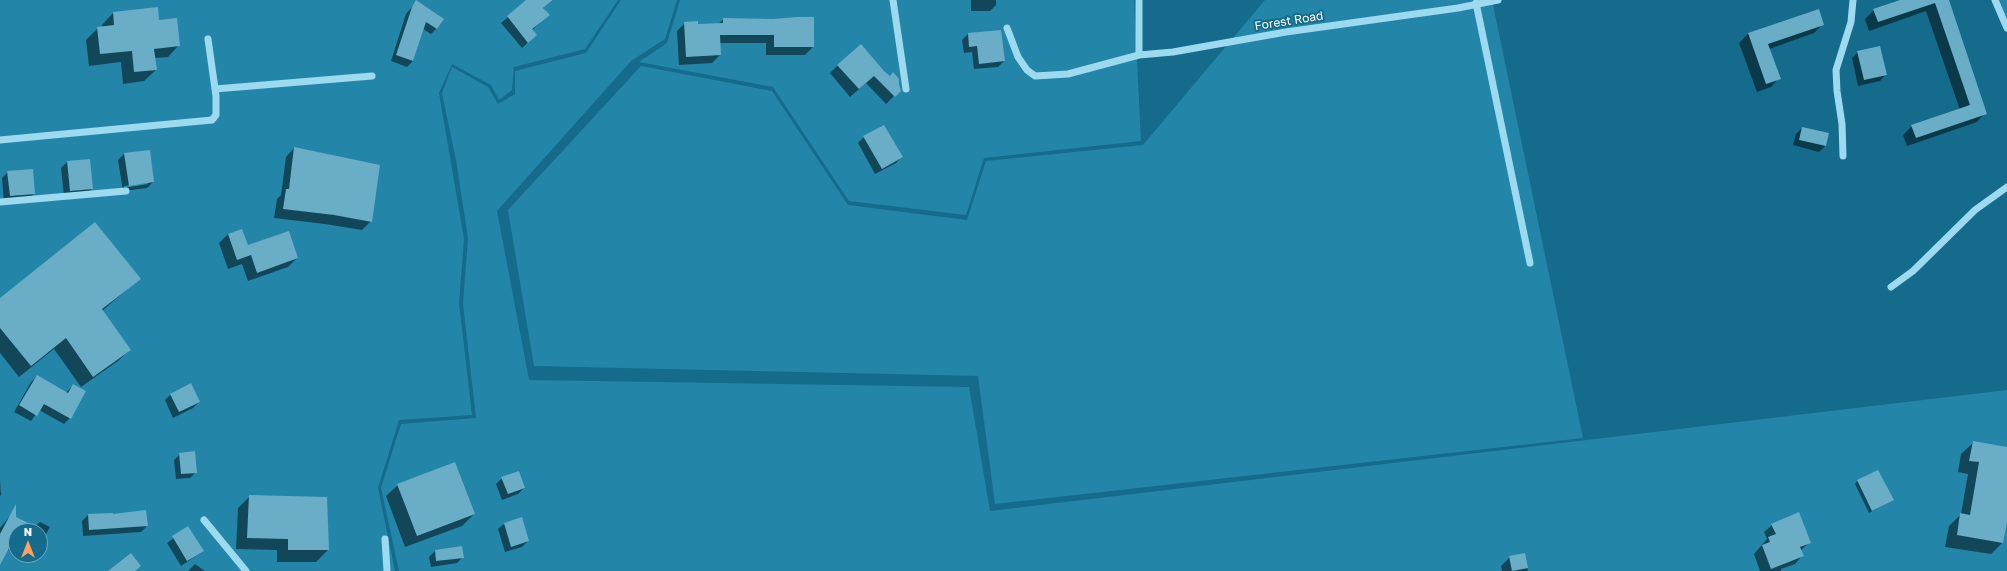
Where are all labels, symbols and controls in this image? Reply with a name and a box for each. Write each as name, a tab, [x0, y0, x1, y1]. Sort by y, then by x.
street label: Forest Road	[1254, 8, 1324, 34]
north arrow	[8, 523, 48, 563]
text: N	[24, 525, 32, 538]

